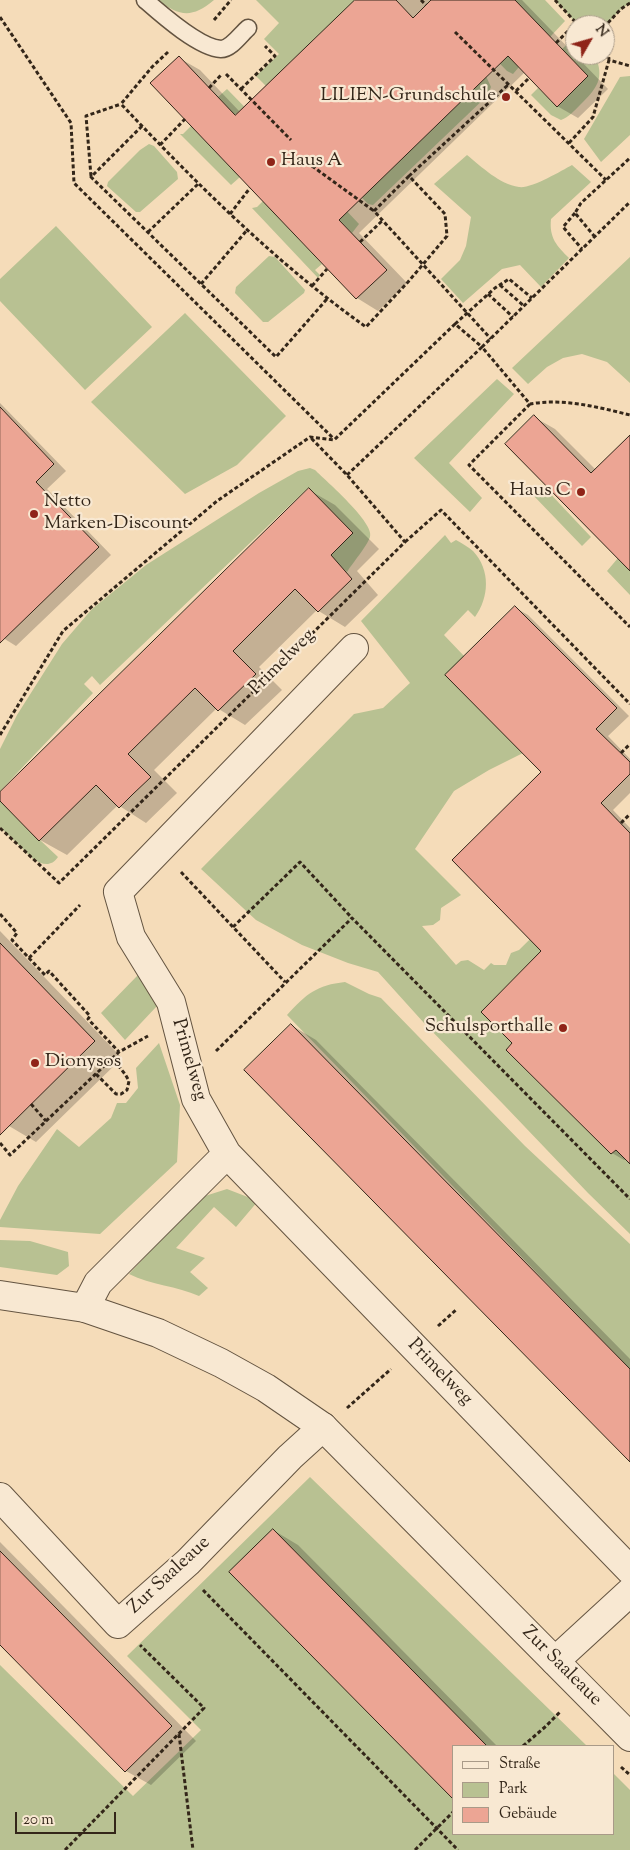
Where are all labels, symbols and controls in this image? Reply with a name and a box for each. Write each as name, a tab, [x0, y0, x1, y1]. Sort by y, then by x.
north arrow	[565, 15, 615, 65]
text: N	[590, 21, 612, 42]
place label: LILIEN-Grundschule	[321, 86, 496, 108]
marker: LILIEN-Grundschule	[500, 91, 512, 103]
place label: Haus A	[281, 151, 342, 173]
marker: Haus A	[265, 156, 277, 168]
place label: Haus C	[510, 481, 571, 503]
marker: Haus C	[575, 486, 587, 498]
place label: Netto Marken-Discount	[44, 492, 189, 536]
marker: Netto Marken-Discount	[28, 508, 40, 520]
street label: Primelweg	[245, 625, 321, 701]
street label: Primelweg	[165, 1016, 211, 1104]
place label: Schulsporthalle	[425, 1017, 553, 1039]
marker: Schulsporthalle	[557, 1022, 569, 1034]
place label: Dionysos	[45, 1052, 121, 1074]
marker: Dionysos	[29, 1057, 41, 1069]
street label: Primelweg	[402, 1335, 476, 1411]
street label: Zur Saaleaue	[124, 1532, 216, 1620]
street label: Zur Saaleaue	[516, 1622, 606, 1712]
legend	[452, 1745, 615, 1835]
text: Straße	[499, 1754, 541, 1775]
text: Park	[499, 1779, 528, 1800]
scale bar	[18, 1802, 119, 1834]
text: Gebäude	[499, 1804, 557, 1825]
text: 20 m	[23, 1810, 54, 1831]

